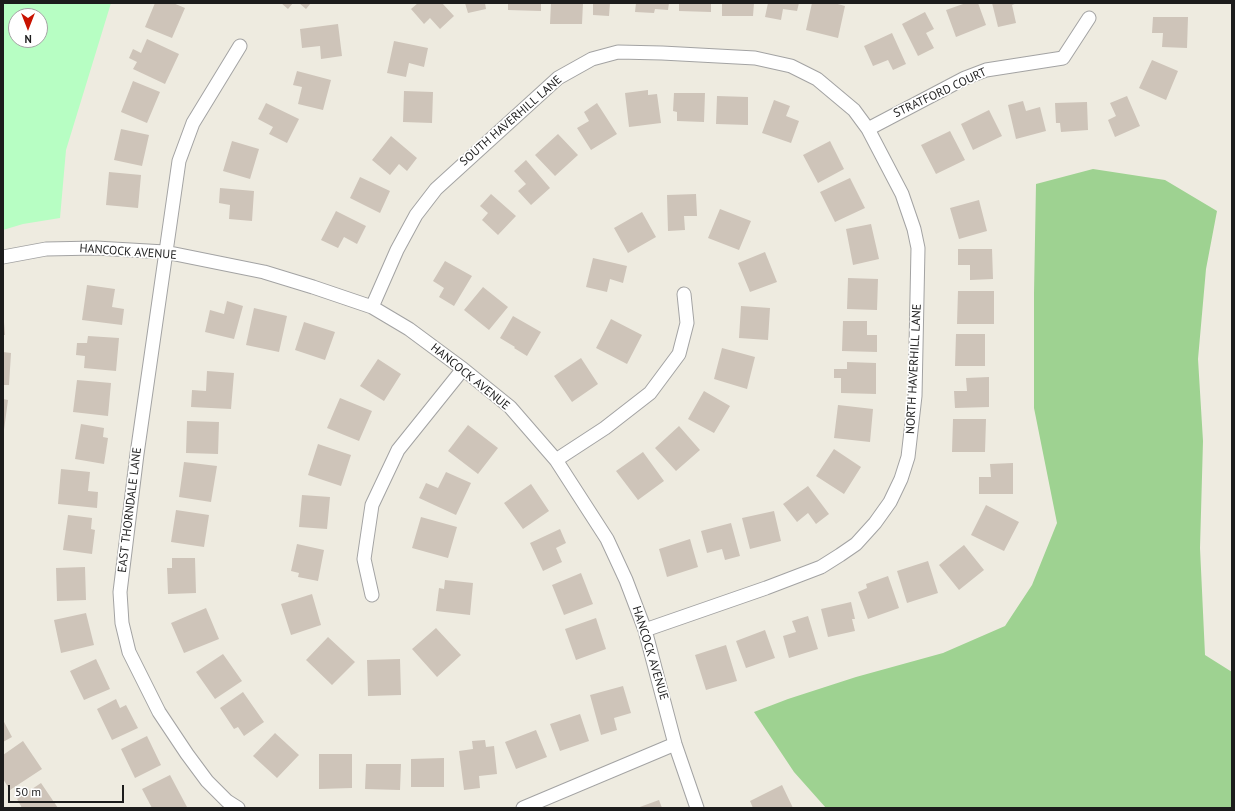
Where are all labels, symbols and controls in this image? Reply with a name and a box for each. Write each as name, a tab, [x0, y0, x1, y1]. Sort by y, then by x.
north arrow	[8, 8, 48, 48]
text: N	[24, 32, 32, 46]
street label: STRATFORD COURT	[891, 65, 989, 121]
street label: SOUTH HAVERHILL LANE	[457, 73, 565, 169]
street label: HANCOCK AVENUE	[79, 241, 177, 263]
street label: NORTH HAVERHILL LANE	[903, 303, 925, 435]
street label: HANCOCK AVENUE	[428, 341, 512, 413]
street label: EAST THORNDALE LANE	[115, 447, 145, 573]
street label: HANCOCK AVENUE	[629, 604, 671, 702]
scale bar	[10, 777, 126, 803]
text: 50 m	[15, 784, 41, 799]

